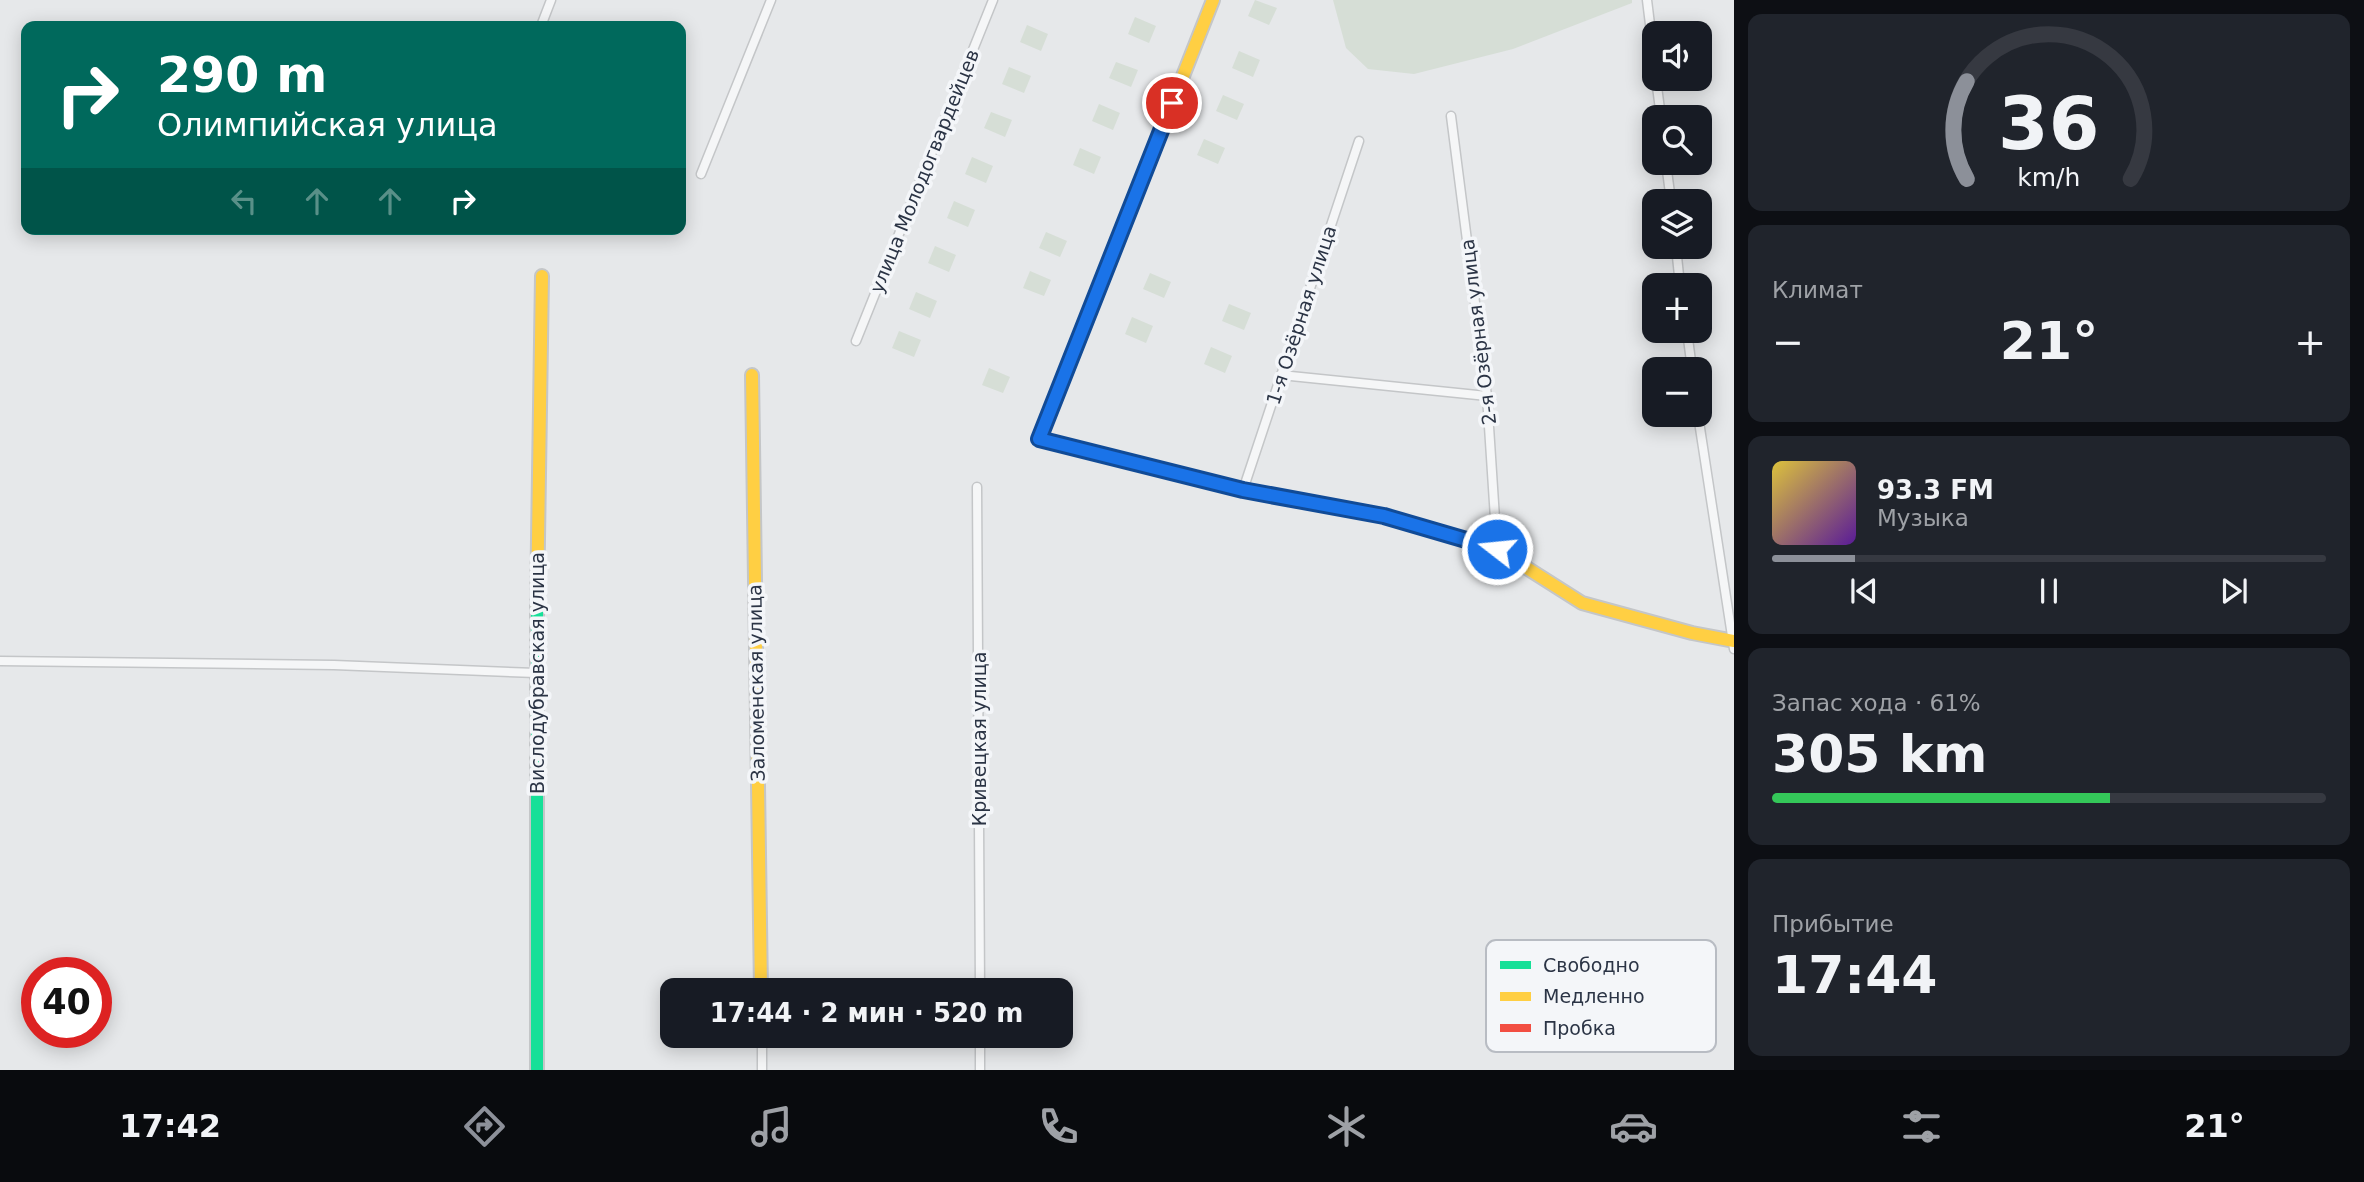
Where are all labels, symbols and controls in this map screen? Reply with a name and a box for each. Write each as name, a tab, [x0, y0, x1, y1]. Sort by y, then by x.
map controls	[1642, 21, 1712, 427]
button: sound	[1642, 21, 1712, 91]
street label: улица Молодогвардейцев	[865, 46, 983, 296]
text: 290 m	[157, 47, 327, 104]
icon: right	[42, 49, 133, 140]
pin	[1142, 73, 1202, 133]
text: 36	[1998, 81, 2100, 166]
icon: arrive	[1153, 84, 1191, 122]
button: search	[1642, 105, 1712, 175]
text: Олимпийская улица	[157, 106, 498, 144]
text: km/h	[2017, 162, 2081, 191]
icon: left	[225, 182, 263, 220]
icon: ahead	[298, 182, 336, 220]
icon: ahead	[371, 182, 409, 220]
icon: right	[444, 182, 482, 220]
button: layers	[1642, 189, 1712, 259]
street label: 1-я Озёрная улица	[1262, 223, 1340, 407]
street label: 2-я Озёрная улица	[1456, 238, 1500, 426]
button: +	[1642, 273, 1712, 343]
text: Климат	[1772, 277, 1863, 303]
text: 21°	[2000, 311, 2098, 371]
text: −	[1772, 320, 1804, 364]
text: +	[2294, 320, 2326, 364]
button: −	[1642, 357, 1712, 427]
text: 93.3 FM	[1877, 475, 1994, 505]
text: Музыка	[1877, 505, 1969, 531]
position arrow	[1460, 512, 1534, 586]
street label: Вислодубравская улица	[526, 552, 548, 794]
icon: previous	[1845, 572, 1883, 610]
icon: pause	[2030, 572, 2068, 610]
icon: next	[2215, 572, 2253, 610]
street label: Заломенская улица	[743, 584, 769, 782]
street label: Кривецкая улица	[968, 652, 990, 826]
text: Запас хода · 61%	[1772, 690, 1981, 716]
text: 305 km	[1772, 724, 1987, 784]
text: Прибытие	[1772, 911, 1894, 937]
legend	[1486, 940, 1716, 1052]
text: 17:44	[1772, 945, 1938, 1005]
text: Свободно	[1543, 954, 1640, 976]
speed limit sign: 40	[21, 957, 112, 1048]
text: Медленно	[1543, 985, 1645, 1007]
text: 17:44 · 2 мин · 520 m	[710, 998, 1023, 1028]
text: Пробка	[1543, 1017, 1616, 1039]
icon: directions	[460, 1102, 509, 1151]
icon: music	[747, 1102, 796, 1151]
icon: phone	[1034, 1102, 1083, 1151]
icon: climate	[1322, 1102, 1371, 1151]
icon: car	[1609, 1102, 1658, 1151]
icon: filters	[1897, 1102, 1946, 1151]
text: 17:42	[119, 1107, 221, 1145]
text: 21°	[2184, 1107, 2245, 1145]

